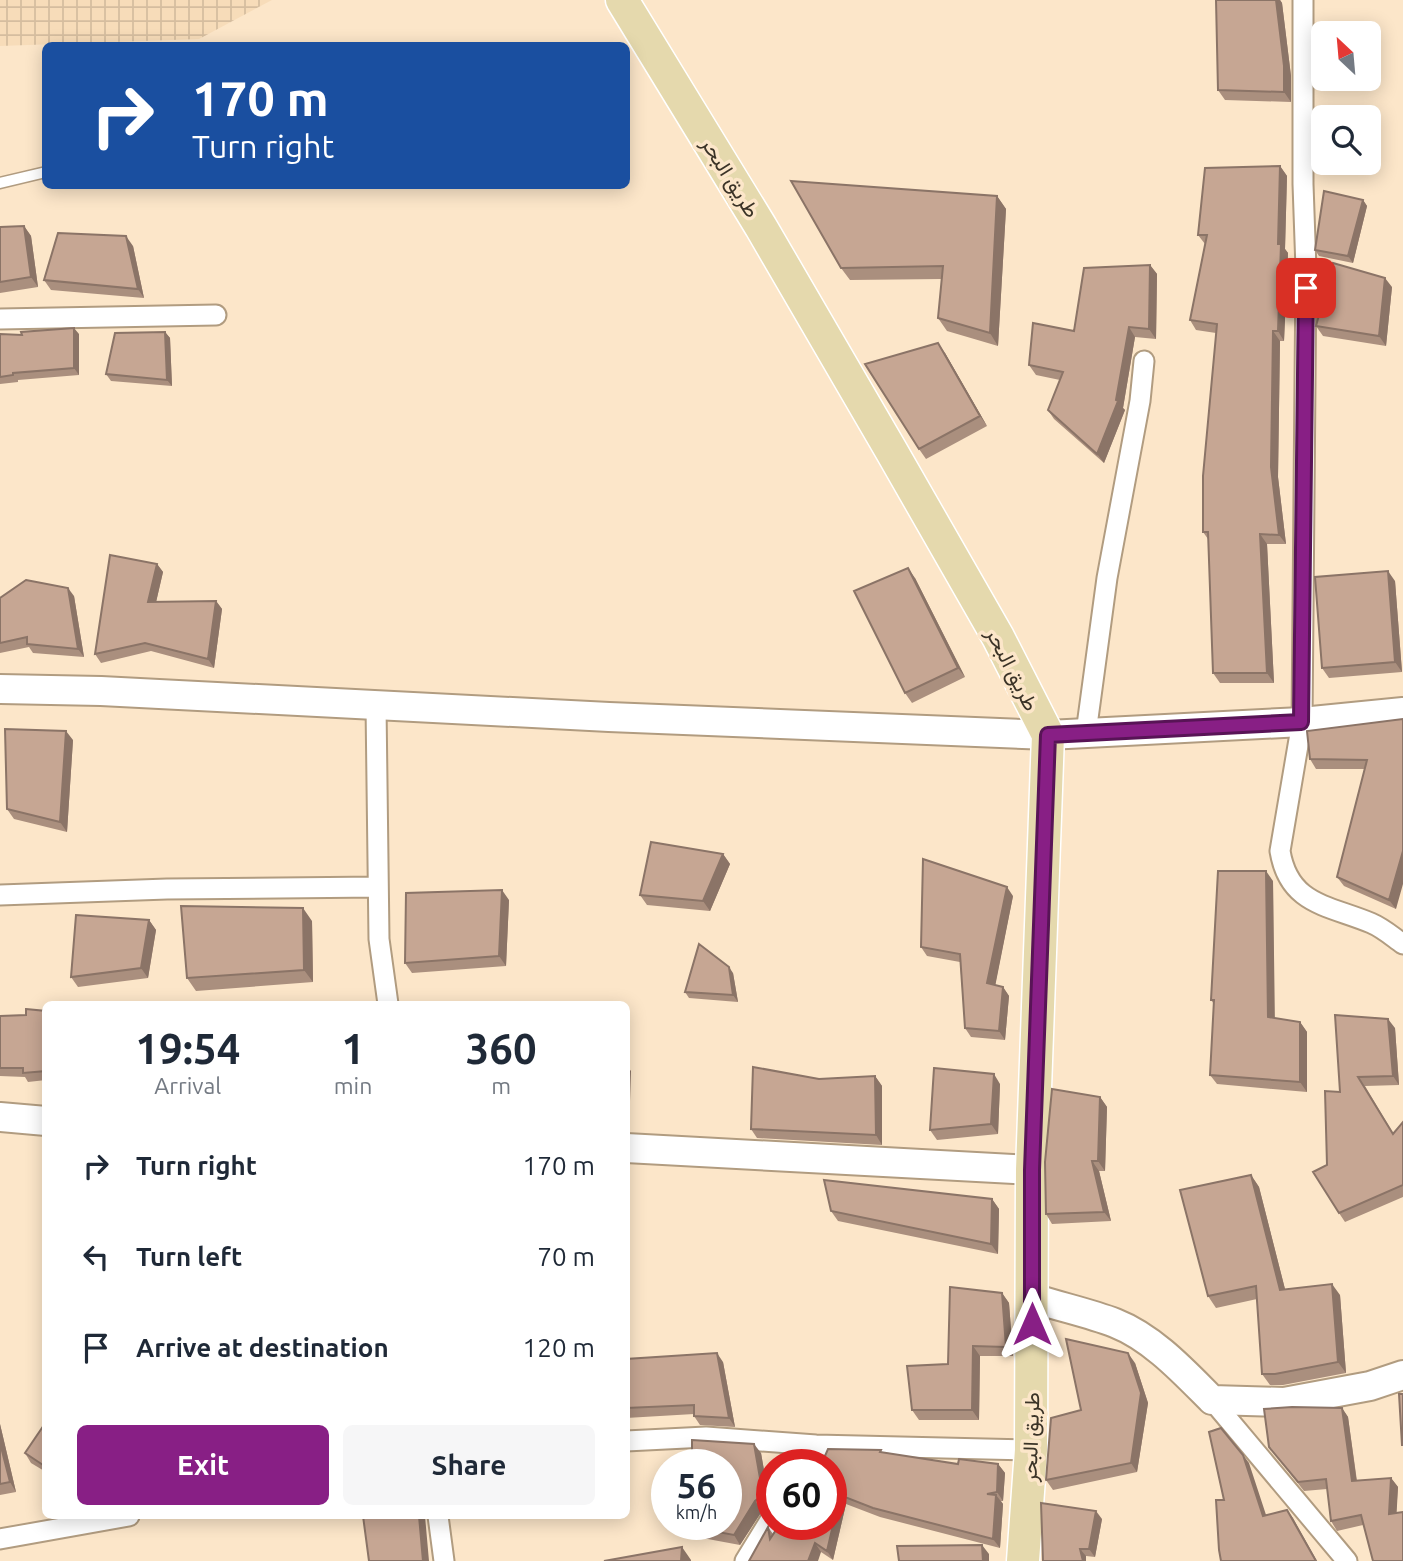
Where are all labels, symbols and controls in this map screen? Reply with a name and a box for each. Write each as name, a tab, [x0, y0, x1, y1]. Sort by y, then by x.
north arrow	[1311, 21, 1381, 91]
map controls	[1311, 21, 1381, 175]
icon: right	[77, 70, 168, 161]
text: 170 m	[192, 70, 329, 125]
button: search	[1311, 105, 1381, 175]
text: Turn right	[192, 128, 334, 164]
street label: طريق البحر	[695, 132, 765, 223]
pin	[1276, 258, 1336, 318]
icon: arrive	[1287, 269, 1325, 307]
street label: طريق البحر	[980, 623, 1044, 715]
text: 19:54	[135, 1025, 240, 1072]
text: 1	[341, 1025, 365, 1072]
text: 360	[466, 1025, 537, 1072]
text: Arrival	[154, 1073, 221, 1098]
text: min	[334, 1073, 372, 1098]
text: m	[491, 1073, 511, 1098]
icon: right	[77, 1147, 115, 1185]
text: Turn right	[136, 1151, 257, 1180]
text: 170 m	[523, 1151, 595, 1180]
icon: left	[77, 1238, 115, 1276]
text: Turn left	[136, 1242, 242, 1271]
text: 70 m	[537, 1242, 595, 1271]
position arrow	[995, 1287, 1069, 1361]
icon: arrive	[77, 1329, 115, 1367]
text: Arrive at destination	[136, 1333, 389, 1362]
text: 120 m	[523, 1333, 595, 1362]
street label: طريق البحر	[1016, 1392, 1046, 1483]
button: Exit	[77, 1425, 329, 1505]
button: Share	[343, 1425, 595, 1505]
speed limit sign: 60	[756, 1449, 847, 1540]
text: 56	[677, 1465, 716, 1505]
text: km/h	[676, 1502, 717, 1522]

